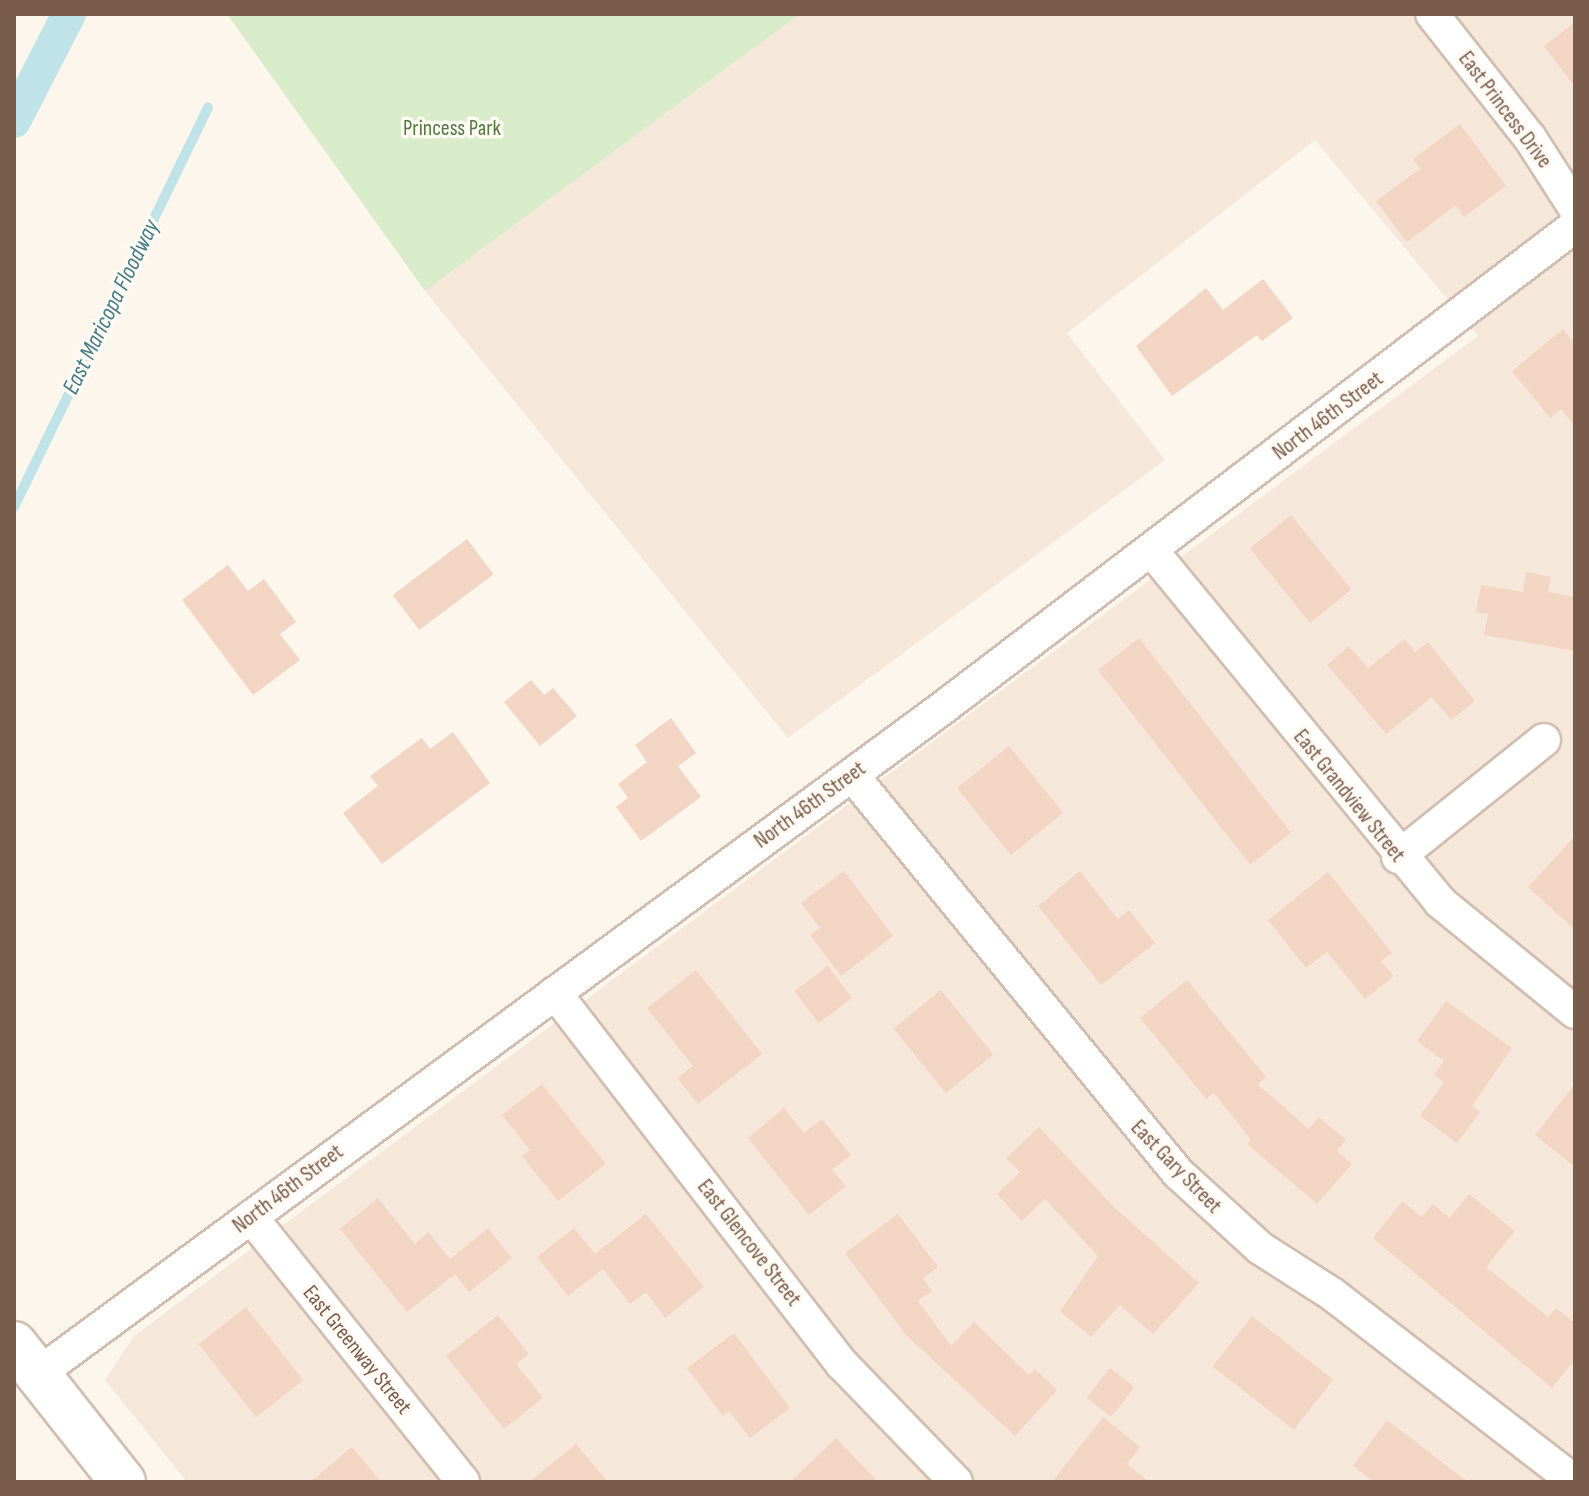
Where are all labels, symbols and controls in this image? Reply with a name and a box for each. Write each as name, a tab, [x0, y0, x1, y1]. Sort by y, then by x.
street label: East Princess Drive	[1453, 46, 1557, 174]
park label: Princess Park	[403, 116, 501, 142]
water label: East Maricopa Floodway	[56, 215, 166, 399]
street label: North 46th Street	[1268, 366, 1388, 466]
street label: East Grandview Street	[1287, 724, 1411, 868]
street label: North 46th Street	[749, 756, 871, 854]
street label: East Gary Street	[1125, 1115, 1227, 1219]
street label: North 46th Street	[228, 1139, 348, 1239]
street label: East Glencove Street	[691, 1174, 807, 1312]
street label: East Greenway Street	[297, 1280, 417, 1420]

